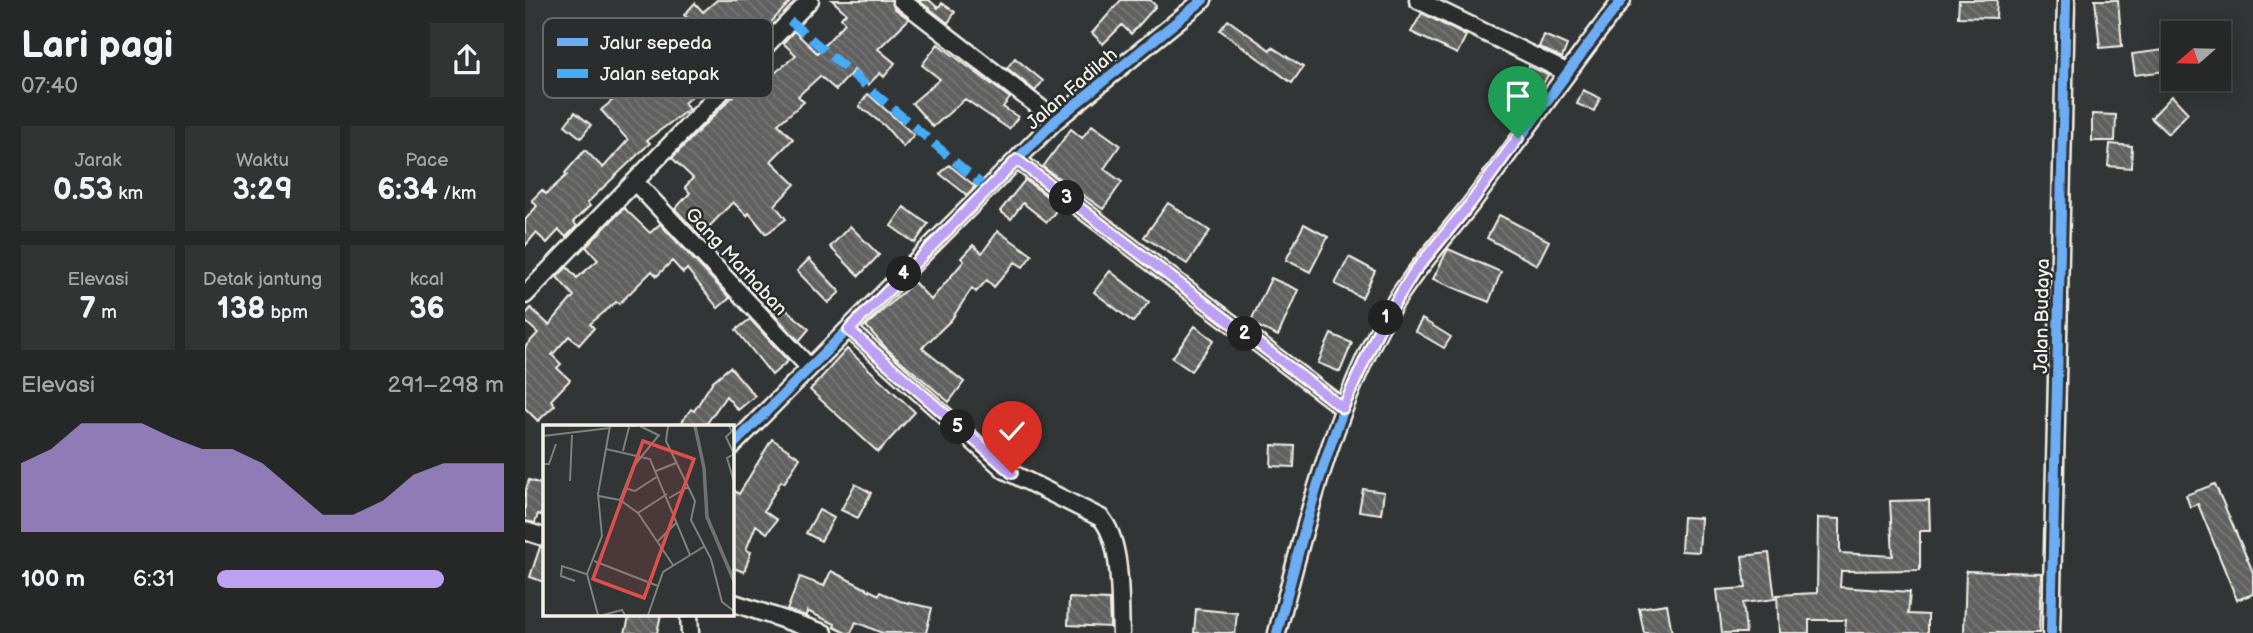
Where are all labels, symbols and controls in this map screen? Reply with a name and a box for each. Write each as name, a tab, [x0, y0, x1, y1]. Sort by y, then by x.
legend	[543, 18, 773, 98]
north arrow	[2161, 21, 2231, 91]
map controls	[2161, 21, 2231, 91]
text: Lari pagi	[21, 23, 173, 68]
button: share	[430, 23, 504, 97]
text: Jalur sepeda	[600, 32, 712, 55]
street label: Jalan Fadilah	[1022, 43, 1122, 135]
text: Jalan setapak	[600, 63, 719, 86]
pin	[1488, 66, 1548, 138]
text: 07:40	[21, 72, 78, 100]
icon: arrive	[1499, 77, 1537, 115]
text: Jarak	[75, 149, 122, 172]
text: Waktu	[236, 149, 289, 172]
text: Pace	[405, 149, 448, 172]
text: 0.53	[53, 172, 113, 208]
text: 3:29	[232, 172, 293, 208]
text: 6:34	[377, 172, 438, 208]
pin: 3	[1049, 180, 1085, 216]
text: km	[113, 182, 143, 205]
text: /km	[438, 182, 476, 205]
text: 3	[1061, 186, 1072, 209]
street label: Gang Marhaban	[680, 203, 792, 321]
pin: 4	[887, 256, 921, 292]
street label: Jalan Budaya	[2030, 258, 2055, 374]
text: 4	[898, 262, 909, 285]
text: Elevasi	[68, 268, 129, 291]
text: Detak jantung	[203, 268, 322, 291]
text: kcal	[410, 268, 444, 291]
text: 7	[79, 291, 96, 327]
text: 138	[217, 291, 265, 327]
text: 36	[409, 291, 445, 327]
pin: 1	[1369, 300, 1403, 336]
text: m	[96, 301, 117, 324]
text: bpm	[265, 301, 308, 324]
text: 1	[1382, 306, 1390, 329]
pin: 2	[1227, 316, 1263, 352]
text: 2	[1239, 322, 1250, 345]
text: Elevasi	[21, 371, 95, 399]
text: 291–298 m	[388, 371, 504, 399]
pin	[982, 401, 1042, 473]
pin: 5	[941, 410, 975, 444]
icon: check	[993, 412, 1031, 450]
text: 5	[952, 415, 963, 438]
inset map	[543, 425, 733, 616]
text: 100 m	[21, 565, 85, 593]
text: 6:31	[133, 565, 175, 593]

